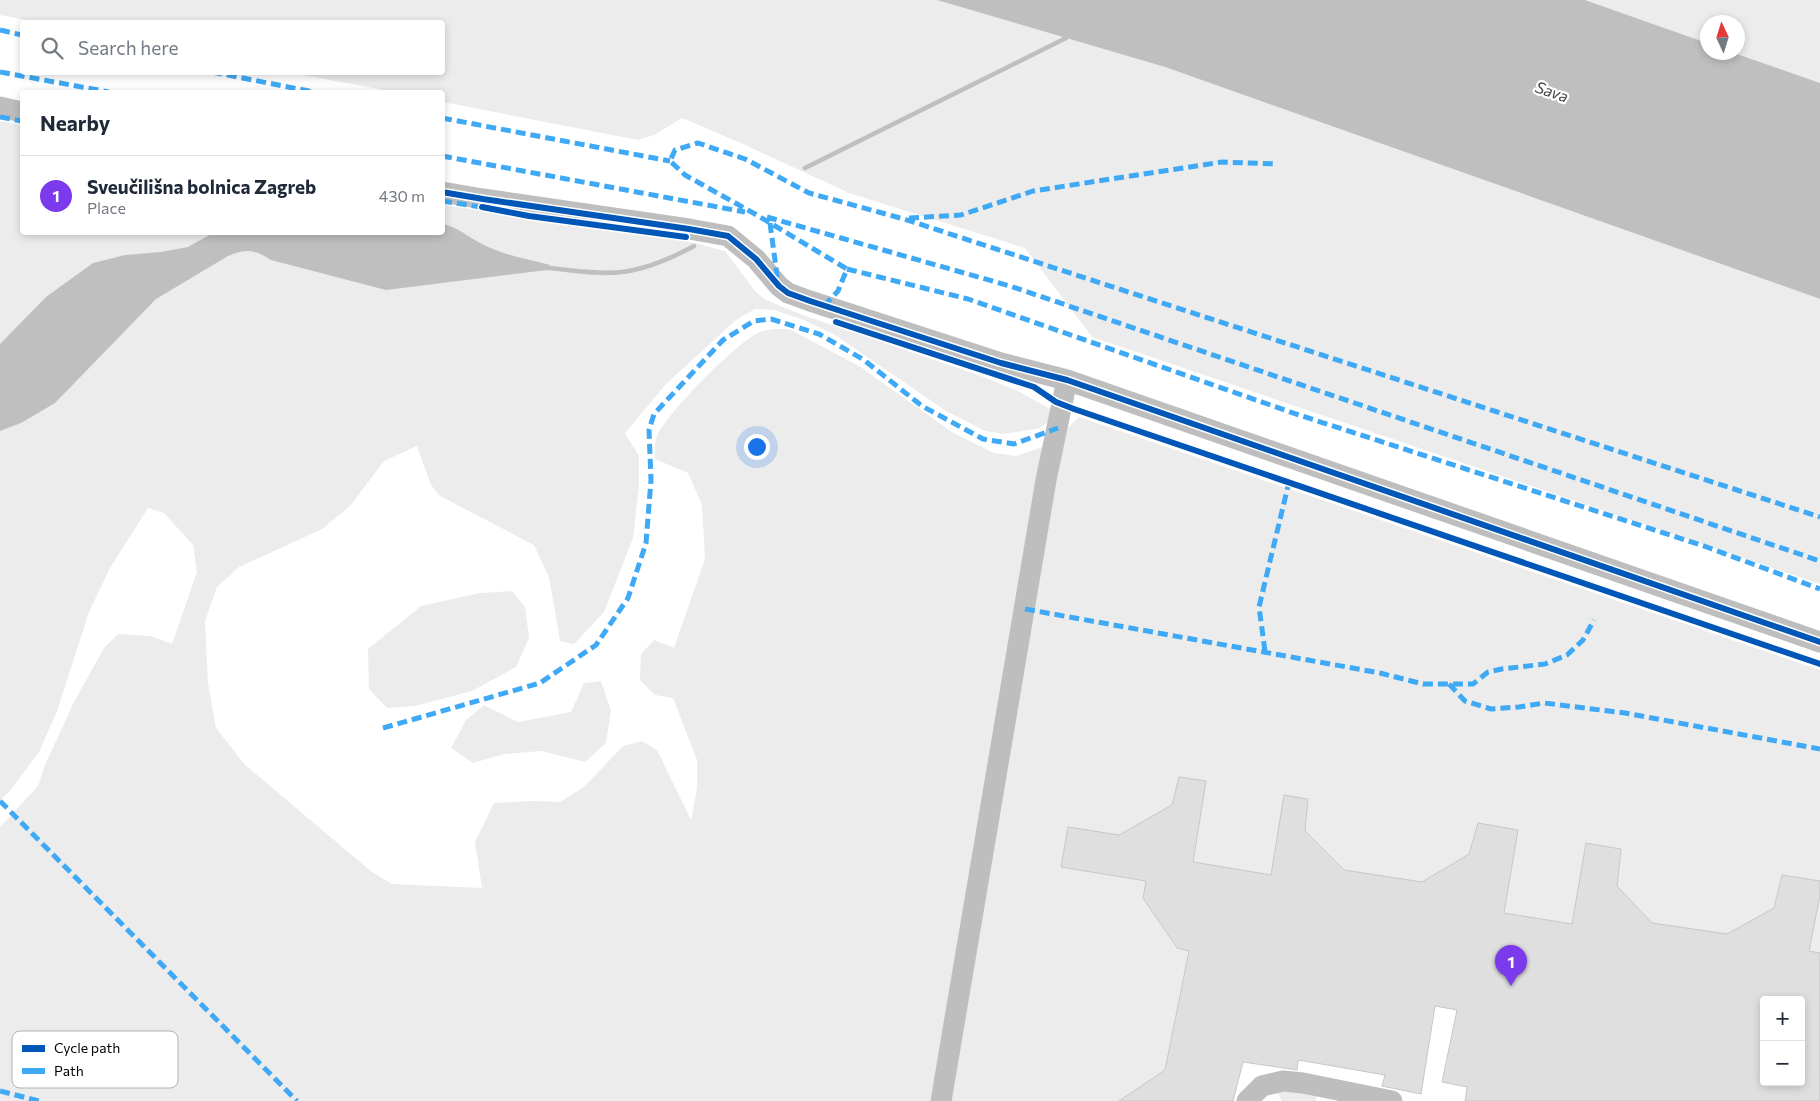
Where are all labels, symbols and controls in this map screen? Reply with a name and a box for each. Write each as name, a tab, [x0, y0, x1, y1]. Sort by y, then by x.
north arrow	[1700, 15, 1745, 60]
search box	[20, 20, 445, 75]
icon: search	[38, 34, 66, 62]
text: Search here	[78, 36, 178, 59]
water label: Sava	[1533, 77, 1571, 105]
text: Nearby	[40, 110, 110, 135]
text: Sveučilišna bolnica Zagreb	[87, 175, 316, 198]
text: 1	[52, 186, 60, 205]
text: 430 m	[379, 186, 425, 205]
text: Place	[87, 198, 126, 217]
your location	[744, 434, 770, 460]
pin: 1	[1495, 945, 1527, 986]
map controls	[1760, 996, 1805, 1086]
button: +	[1760, 996, 1805, 1041]
legend	[12, 1031, 178, 1088]
text: Cycle path	[54, 1039, 120, 1056]
button: −	[1760, 1041, 1805, 1086]
text: Path	[54, 1062, 84, 1079]

